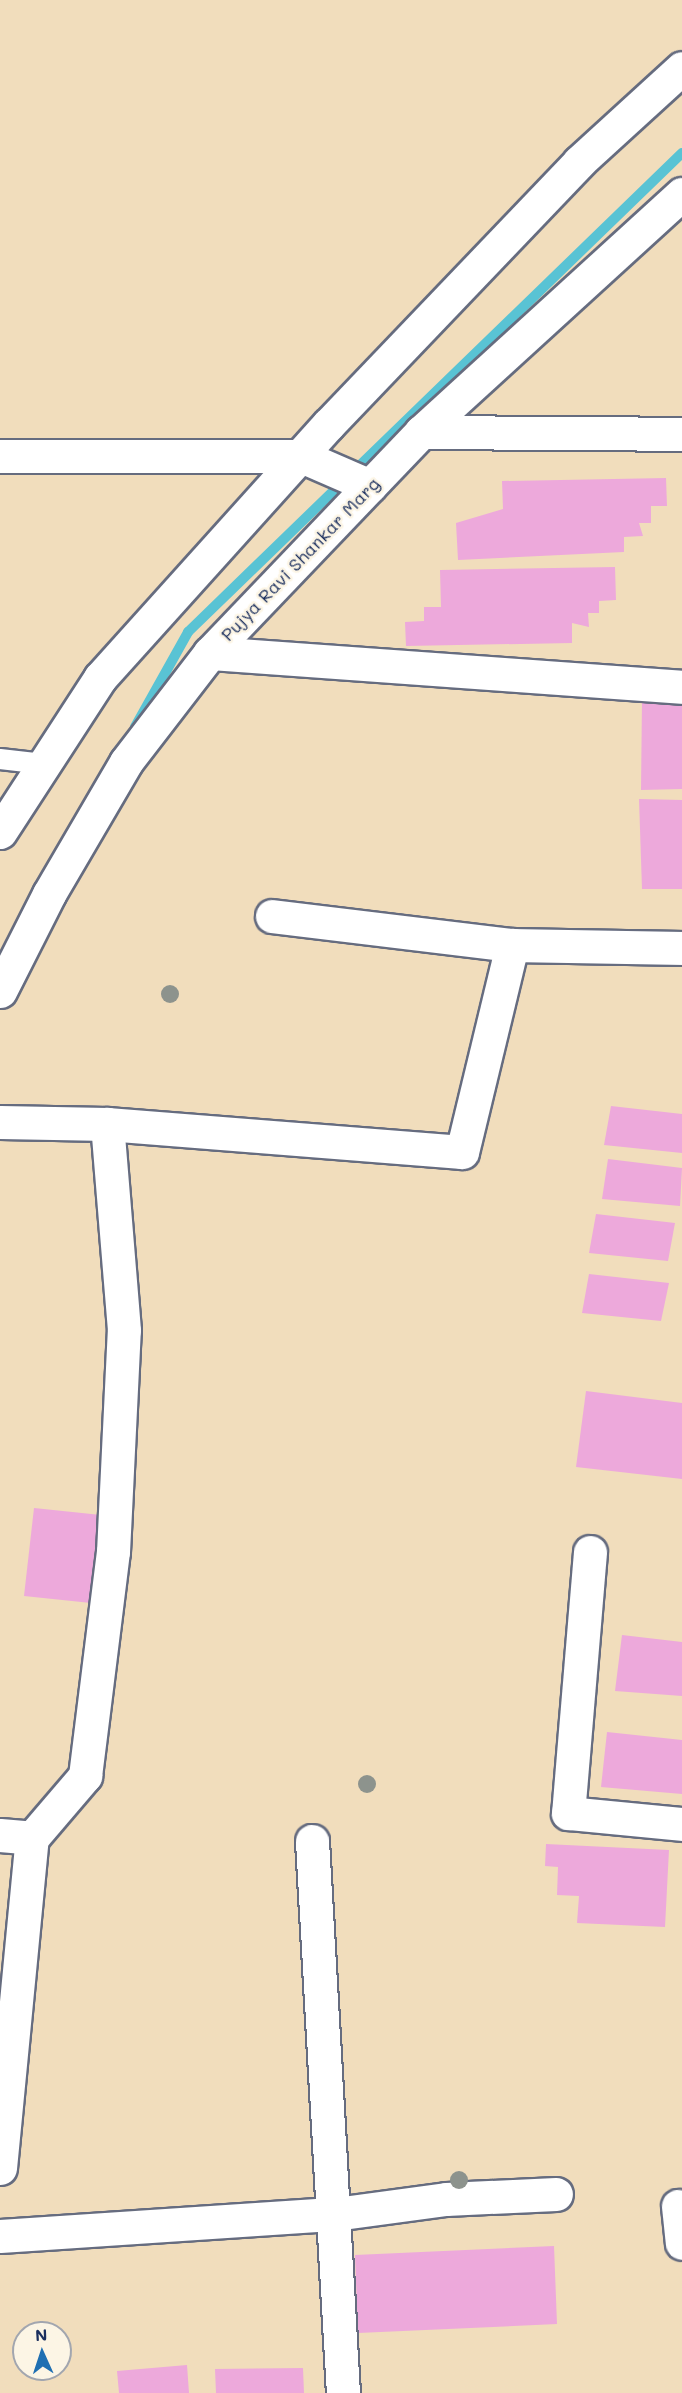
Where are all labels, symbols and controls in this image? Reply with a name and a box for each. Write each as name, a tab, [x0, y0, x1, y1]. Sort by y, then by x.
street label: Pujya Ravi Shankar Marg	[216, 473, 384, 645]
north arrow	[12, 2321, 72, 2381]
text: N	[35, 2324, 48, 2345]

